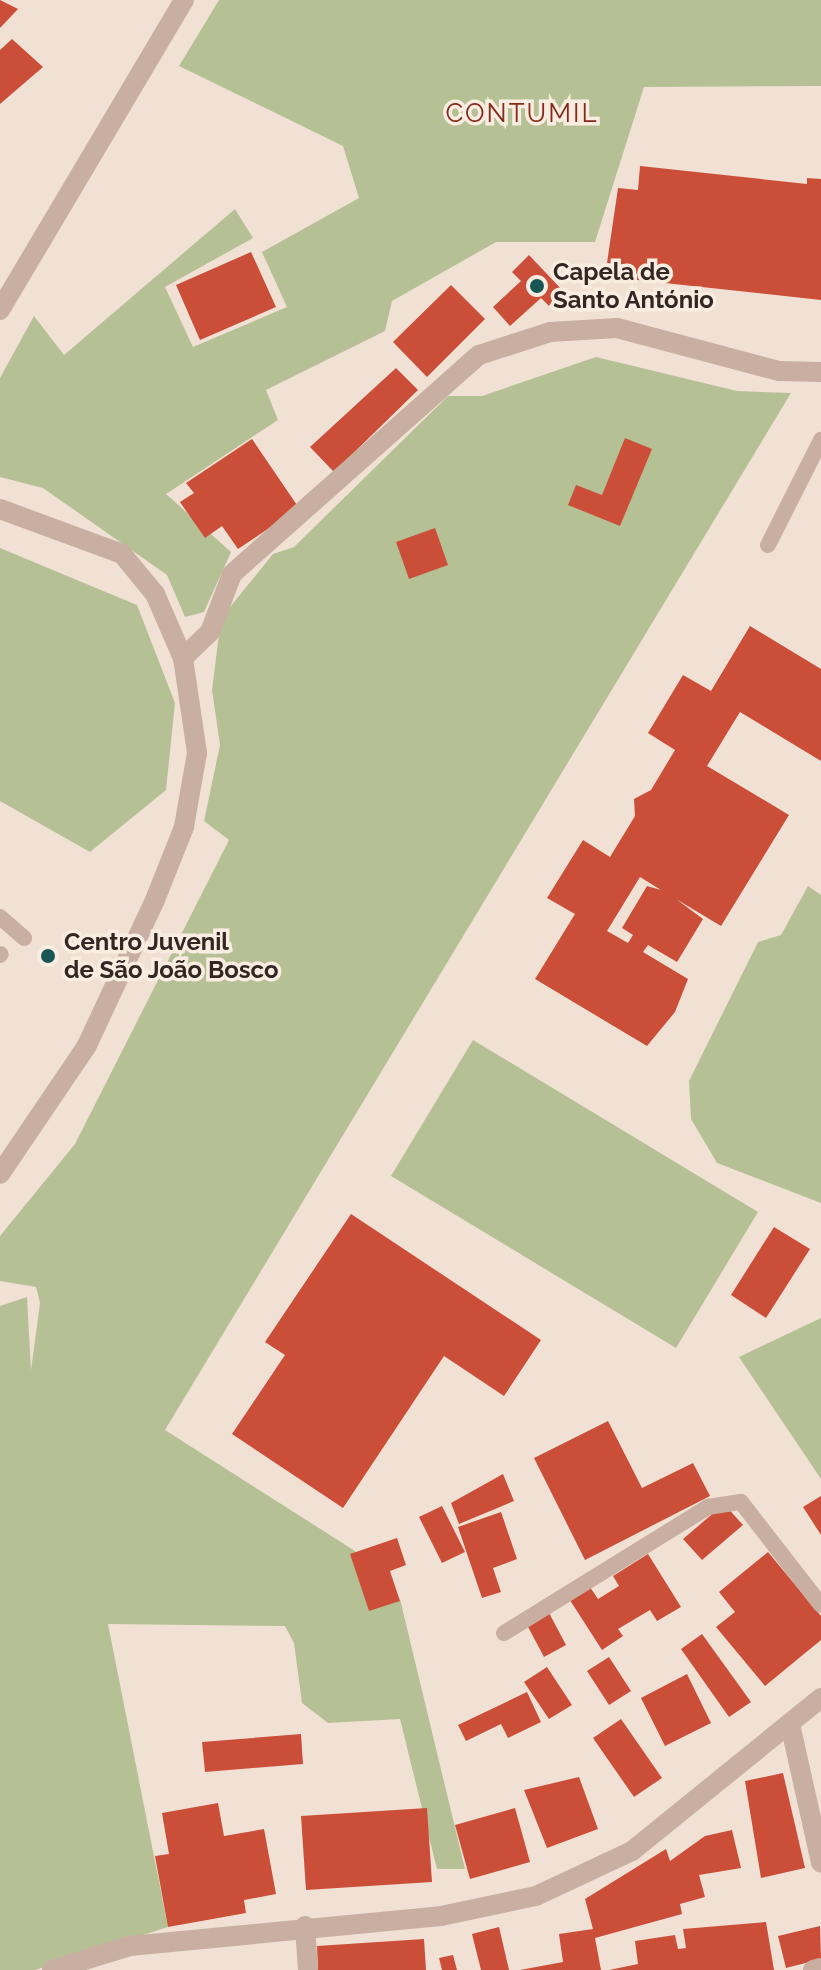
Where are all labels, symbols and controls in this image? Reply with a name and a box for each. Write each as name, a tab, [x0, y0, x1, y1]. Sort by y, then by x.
district label: CONTUMIL	[445, 98, 599, 130]
place label: Capela de Santo António	[553, 258, 715, 314]
marker: Capela de Santo António	[528, 277, 546, 295]
place label: Centro Juvenil de São João Bosco	[64, 928, 279, 984]
marker: Centro Juvenil de São João Bosco	[39, 947, 57, 965]

